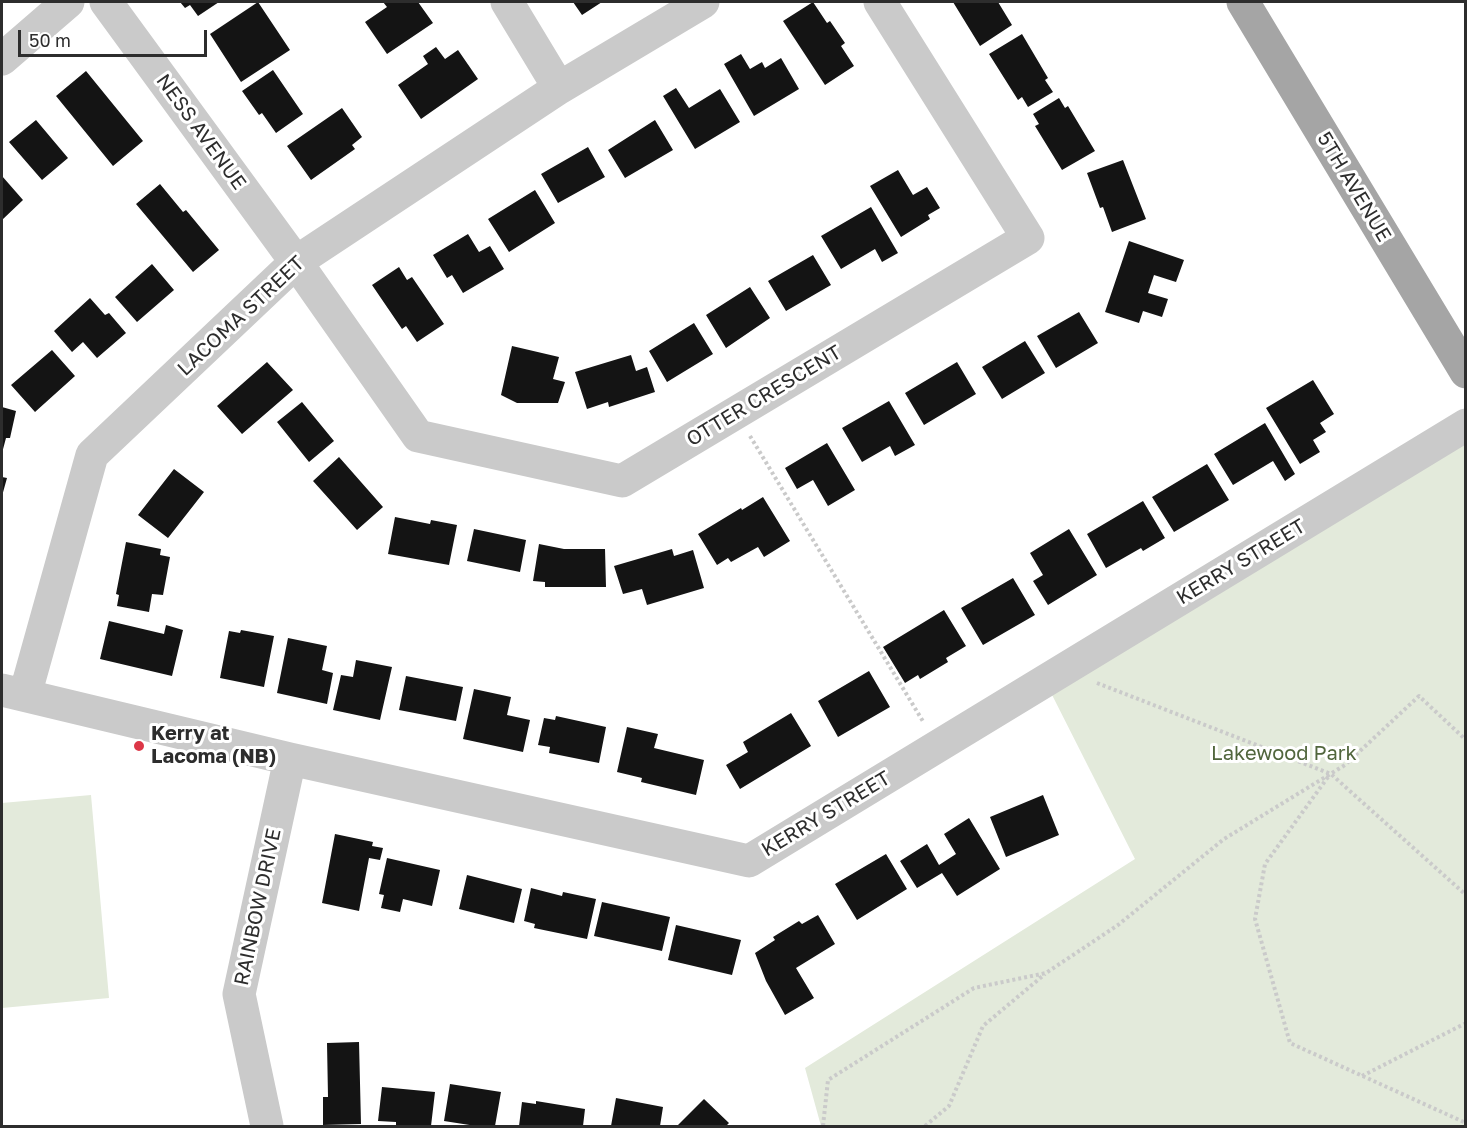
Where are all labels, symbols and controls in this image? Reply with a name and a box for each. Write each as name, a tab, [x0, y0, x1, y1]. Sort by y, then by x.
scale bar	[21, 18, 210, 56]
text: 50 m	[29, 29, 71, 51]
street label: NESS AVENUE	[151, 69, 251, 195]
street label: 5TH AVENUE	[1312, 128, 1396, 246]
street label: LACOMA STREET	[173, 251, 309, 381]
street label: OTTER CRESCENT	[682, 340, 846, 452]
street label: KERRY STREET	[1172, 514, 1310, 610]
place label: Kerry at Lacoma (NB)	[151, 722, 276, 769]
marker: Kerry at Lacoma (NB)	[132, 739, 146, 753]
park label: Lakewood Park	[1211, 742, 1357, 766]
street label: KERRY STREET	[757, 766, 895, 862]
street label: RAINBOW DRIVE	[230, 826, 286, 988]

